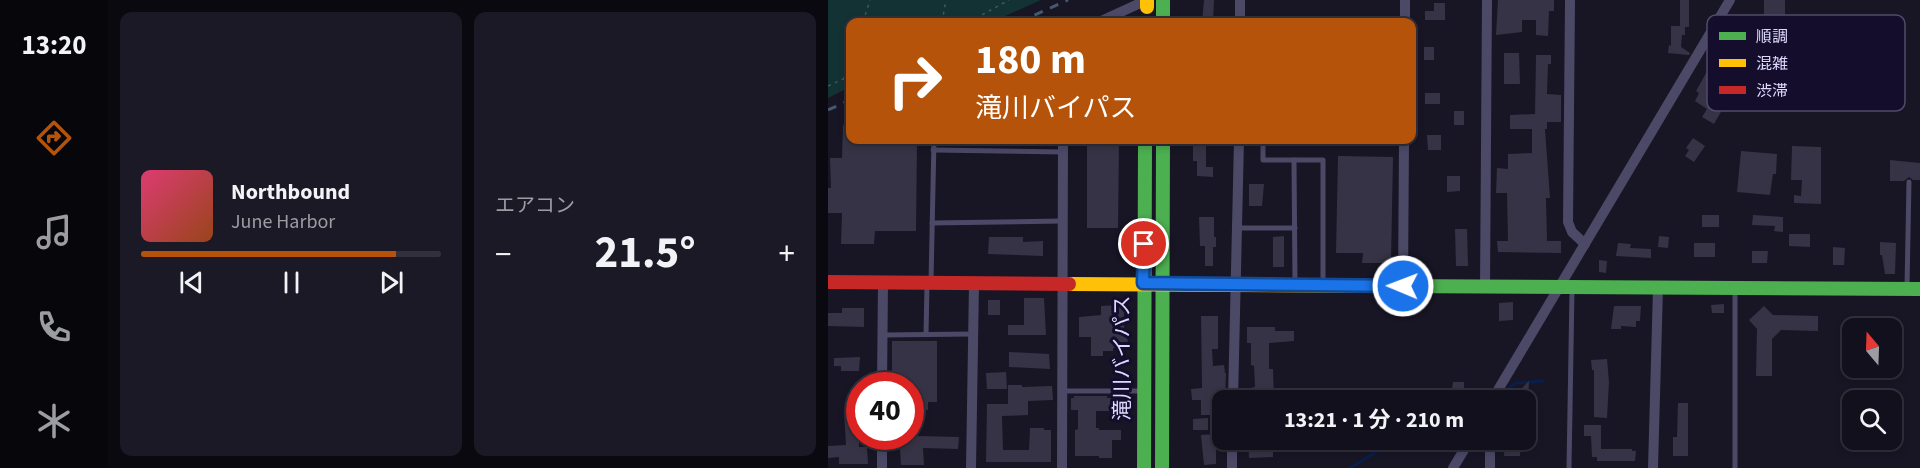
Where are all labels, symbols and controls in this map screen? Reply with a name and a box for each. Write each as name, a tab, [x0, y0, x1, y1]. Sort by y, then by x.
legend	[1707, 15, 1905, 111]
text: 13:20	[21, 26, 87, 65]
text: 順調	[1756, 26, 1788, 48]
text: 180 m	[975, 30, 1086, 90]
icon: right	[876, 42, 954, 120]
text: 混雑	[1756, 53, 1788, 75]
text: 渋滞	[1756, 80, 1788, 102]
text: 滝川バイパス	[975, 89, 1136, 128]
icon: directions	[33, 117, 75, 159]
text: Northbound	[231, 176, 350, 208]
text: エアコン	[495, 192, 575, 220]
text: June Harbor	[231, 208, 335, 236]
icon: music	[33, 211, 75, 253]
pin	[1118, 218, 1169, 269]
text: 21.5°	[594, 221, 696, 285]
icon: arrive	[1127, 227, 1160, 260]
text: −	[495, 231, 511, 278]
text: +	[779, 231, 795, 278]
position arrow	[1371, 254, 1435, 318]
icon: previous	[175, 266, 208, 299]
icon: pause	[275, 266, 308, 299]
icon: next	[375, 266, 408, 299]
street label: 滝川バイパス	[1107, 295, 1137, 421]
icon: phone	[33, 306, 75, 348]
north arrow	[1842, 318, 1902, 378]
map controls	[1842, 318, 1902, 450]
speed limit sign: 40	[846, 372, 924, 450]
button: search	[1842, 390, 1902, 450]
icon: climate	[33, 400, 75, 442]
text: 13:21 · 1 分 · 210 m	[1284, 404, 1464, 436]

